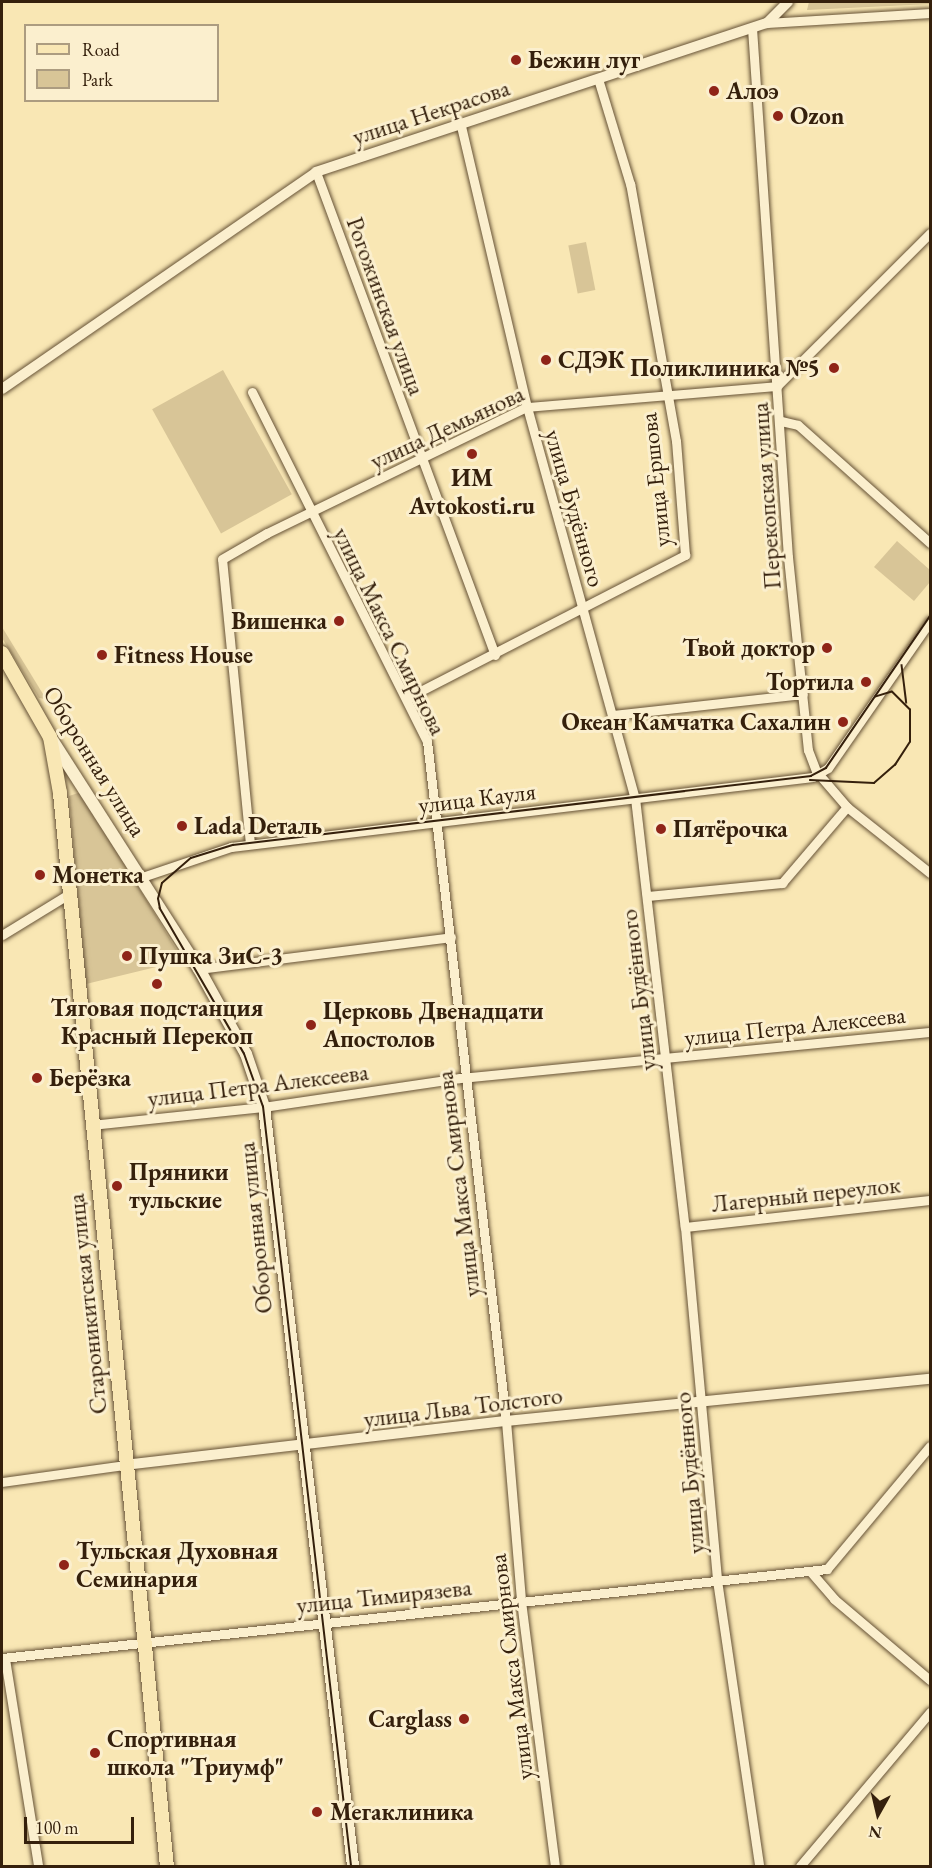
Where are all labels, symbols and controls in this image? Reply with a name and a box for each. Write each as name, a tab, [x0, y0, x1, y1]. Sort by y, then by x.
legend	[24, 24, 219, 102]
text: Road	[82, 38, 120, 61]
place label: Бежин луг	[528, 46, 640, 74]
marker: Бежин луг	[509, 53, 523, 67]
text: Park	[82, 68, 113, 91]
street label: улица Некрасова	[349, 73, 513, 151]
place label: Алоэ	[726, 77, 779, 105]
marker: Алоэ	[707, 84, 721, 98]
place label: Ozon	[790, 102, 844, 130]
marker: Ozon	[771, 109, 785, 123]
street label: Рогожинская улица	[340, 213, 432, 399]
place label: СДЭК	[558, 346, 625, 374]
marker: СДЭК	[539, 353, 553, 367]
place label: Поликлиника №5	[630, 354, 820, 382]
marker: Поликлиника №5	[825, 359, 843, 377]
street label: улица Демьянова	[365, 379, 529, 475]
street label: Перекопская улица	[745, 401, 787, 591]
street label: улица Ершова	[634, 411, 676, 549]
street label: улица Будённого	[539, 426, 611, 590]
marker: ИМ Avtokosti.ru	[465, 447, 479, 461]
place label: ИМ Avtokosti.ru	[409, 464, 535, 520]
street label: улица Макса Смирнова	[327, 522, 453, 740]
place label: Вишенка	[231, 607, 327, 635]
marker: Вишенка	[332, 614, 346, 628]
place label: Твой доктор	[682, 634, 815, 662]
place label: Fitness House	[114, 641, 253, 669]
marker: Твой доктор	[820, 641, 834, 655]
marker: Fitness House	[95, 648, 109, 662]
place label: Тортила	[766, 668, 854, 696]
marker: Тортила	[859, 675, 873, 689]
street label: Оборонная улица	[37, 680, 153, 842]
place label: Океан Камчатка Сахалин	[561, 708, 831, 736]
marker: Океан Камчатка Сахалин	[836, 715, 850, 729]
street label: улица Кауля	[417, 777, 537, 819]
place label: Lada Dеталь	[194, 812, 322, 840]
place label: Пятёрочка	[673, 815, 788, 843]
marker: Lada Dеталь	[175, 819, 189, 833]
marker: Пятёрочка	[654, 822, 668, 836]
place label: Монетка	[52, 861, 144, 889]
marker: Монетка	[33, 868, 47, 882]
street label: улица Будённого	[614, 908, 662, 1072]
place label: Пушка ЗиС-3	[139, 942, 283, 970]
marker: Пушка ЗиС-3	[120, 949, 134, 963]
marker: Тяговая подстанция Красный Перекоп	[150, 977, 164, 991]
place label: Тяговая подстанция Красный Перекоп	[51, 994, 263, 1050]
place label: Церковь Двенадцати Апостолов	[323, 997, 544, 1053]
street label: улица Петра Алексеева	[683, 1000, 907, 1052]
marker: Церковь Двенадцати Апостолов	[304, 1018, 318, 1032]
street label: улица Петра Алексеева	[146, 1057, 370, 1113]
place label: Берёзка	[49, 1064, 131, 1092]
street label: улица Макса Смирнова	[430, 1069, 486, 1299]
marker: Берёзка	[30, 1071, 44, 1085]
street label: Оборонная улица	[232, 1141, 278, 1315]
place label: Пряники тульские	[129, 1158, 229, 1214]
street label: Лагерный переулок	[710, 1170, 902, 1218]
marker: Пряники тульские	[110, 1179, 124, 1193]
street label: Староникитская улица	[61, 1192, 113, 1416]
street label: улица Льва Толстого	[362, 1381, 564, 1433]
street label: улица Будённого	[668, 1391, 710, 1555]
place label: Тульская Духовная Семинария	[76, 1537, 278, 1593]
street label: улица Макса Смирнова	[483, 1552, 539, 1782]
marker: Тульская Духовная Семинария	[57, 1558, 71, 1572]
street label: улица Тимирязева	[295, 1572, 473, 1620]
place label: Carglass	[368, 1705, 452, 1733]
marker: Carglass	[457, 1712, 471, 1726]
place label: Спортивная школа "Триумф"	[107, 1725, 284, 1781]
marker: Спортивная школа "Триумф"	[88, 1746, 102, 1760]
north arrow	[848, 1784, 908, 1844]
place label: Мегаклиника	[330, 1798, 474, 1826]
marker: Мегаклиника	[308, 1803, 326, 1821]
scale bar	[27, 1805, 136, 1843]
text: 100 m	[35, 1816, 79, 1839]
text: N	[868, 1821, 883, 1844]

